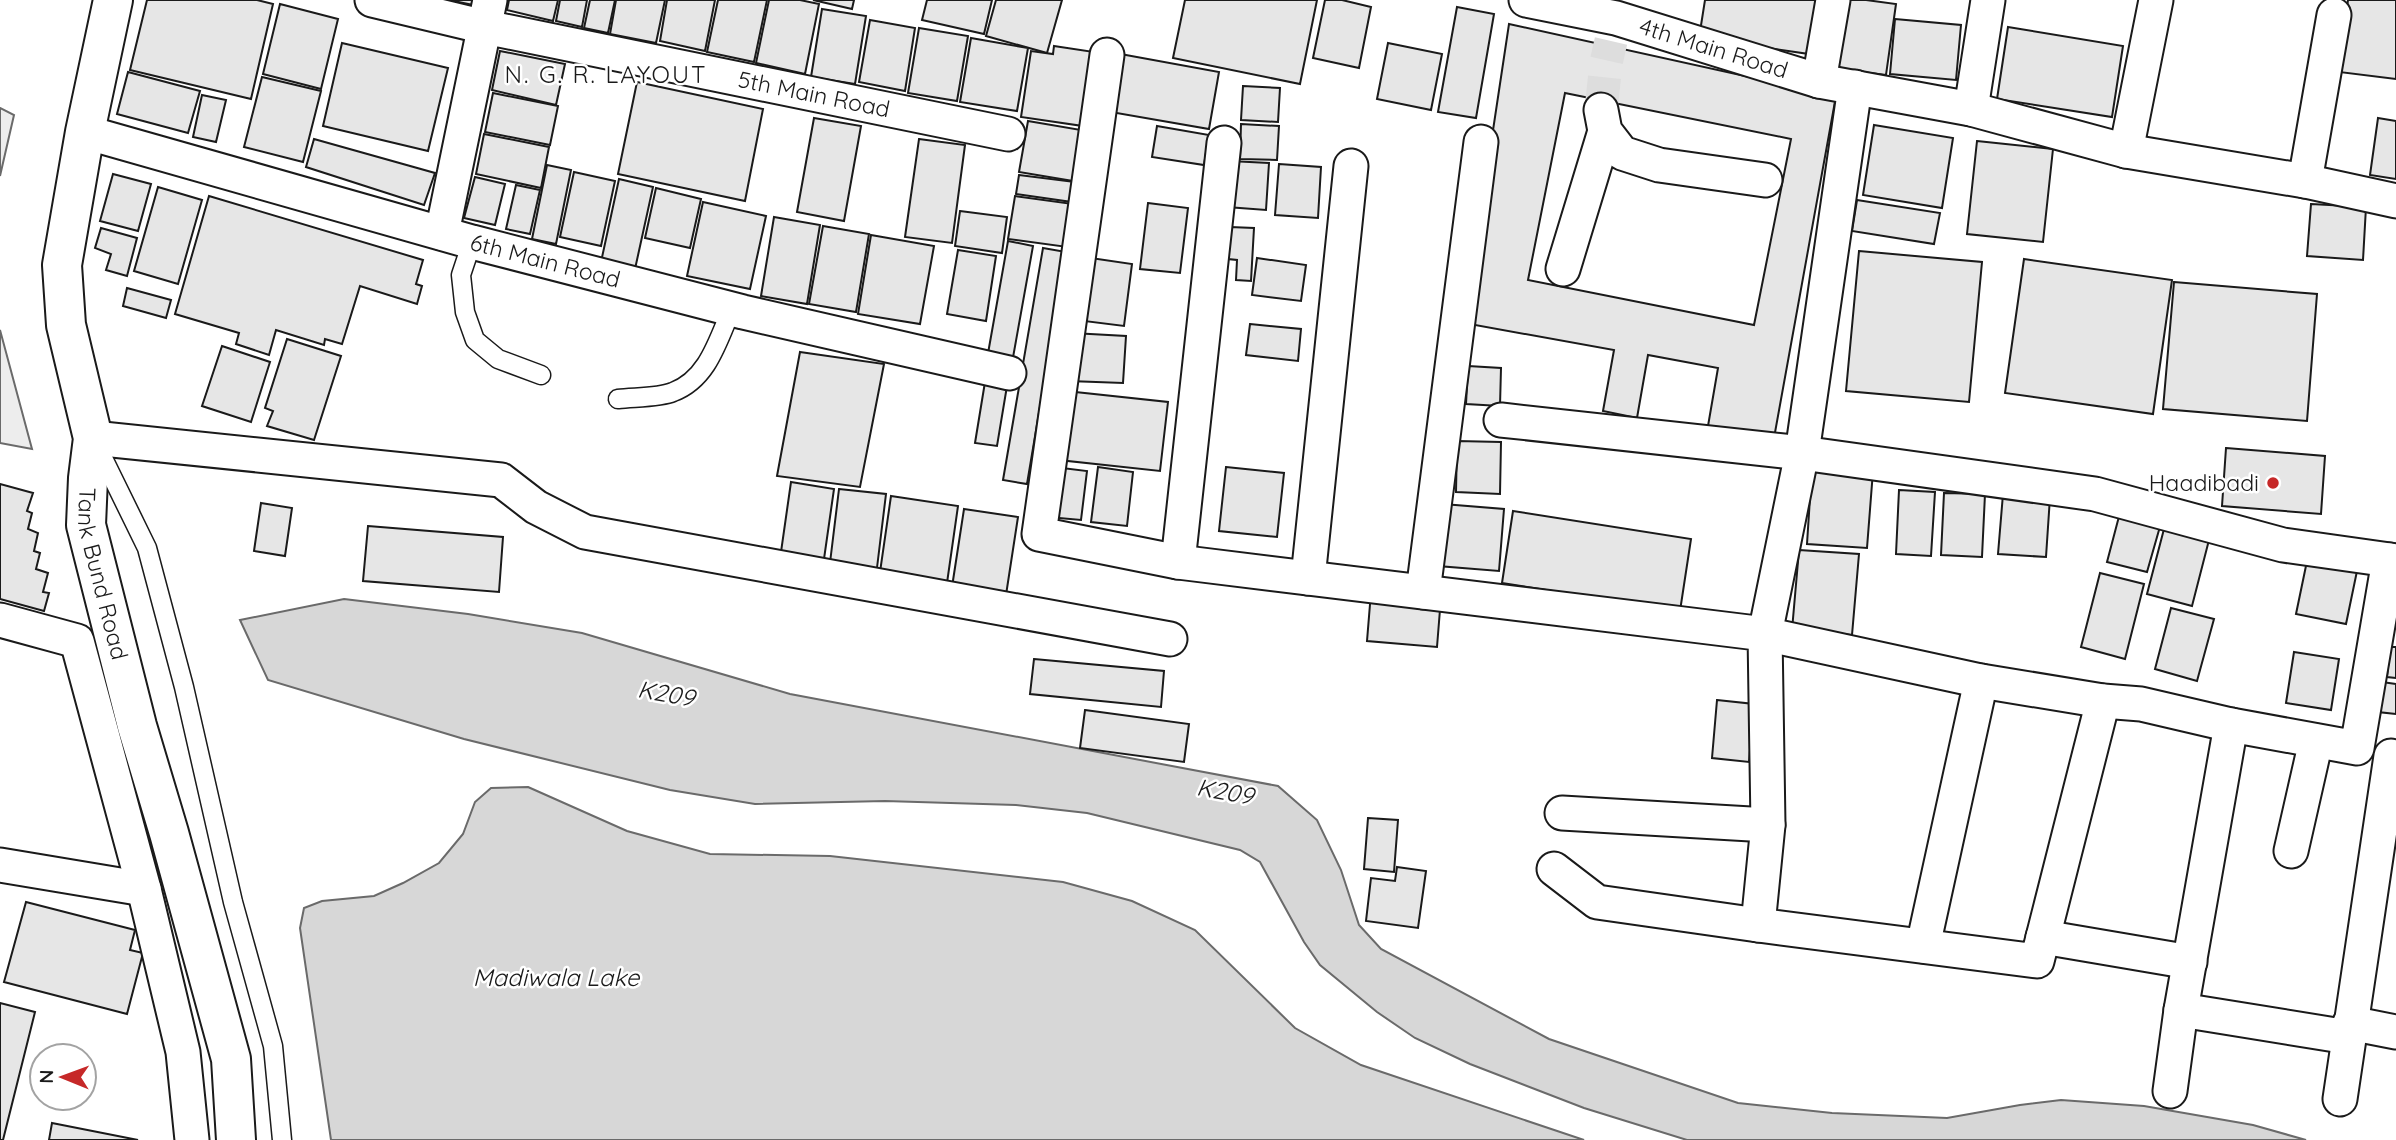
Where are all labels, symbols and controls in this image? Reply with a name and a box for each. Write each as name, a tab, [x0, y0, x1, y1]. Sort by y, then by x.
street label: 4th Main Road	[1636, 11, 1792, 84]
district label: N. G. R. LAYOUT	[505, 59, 707, 89]
street label: 5th Main Road	[736, 64, 893, 123]
street label: 6th Main Road	[467, 227, 624, 294]
place label: Haadibadi	[2149, 468, 2259, 497]
marker: Haadibadi	[2265, 475, 2281, 491]
street label: Tank Bund Road	[72, 487, 135, 663]
water label: K209	[635, 673, 699, 713]
water label: K209	[1194, 771, 1258, 811]
water label: Madiwala Lake	[473, 962, 641, 992]
north arrow	[28, 1042, 98, 1112]
text: N	[34, 1070, 58, 1084]

